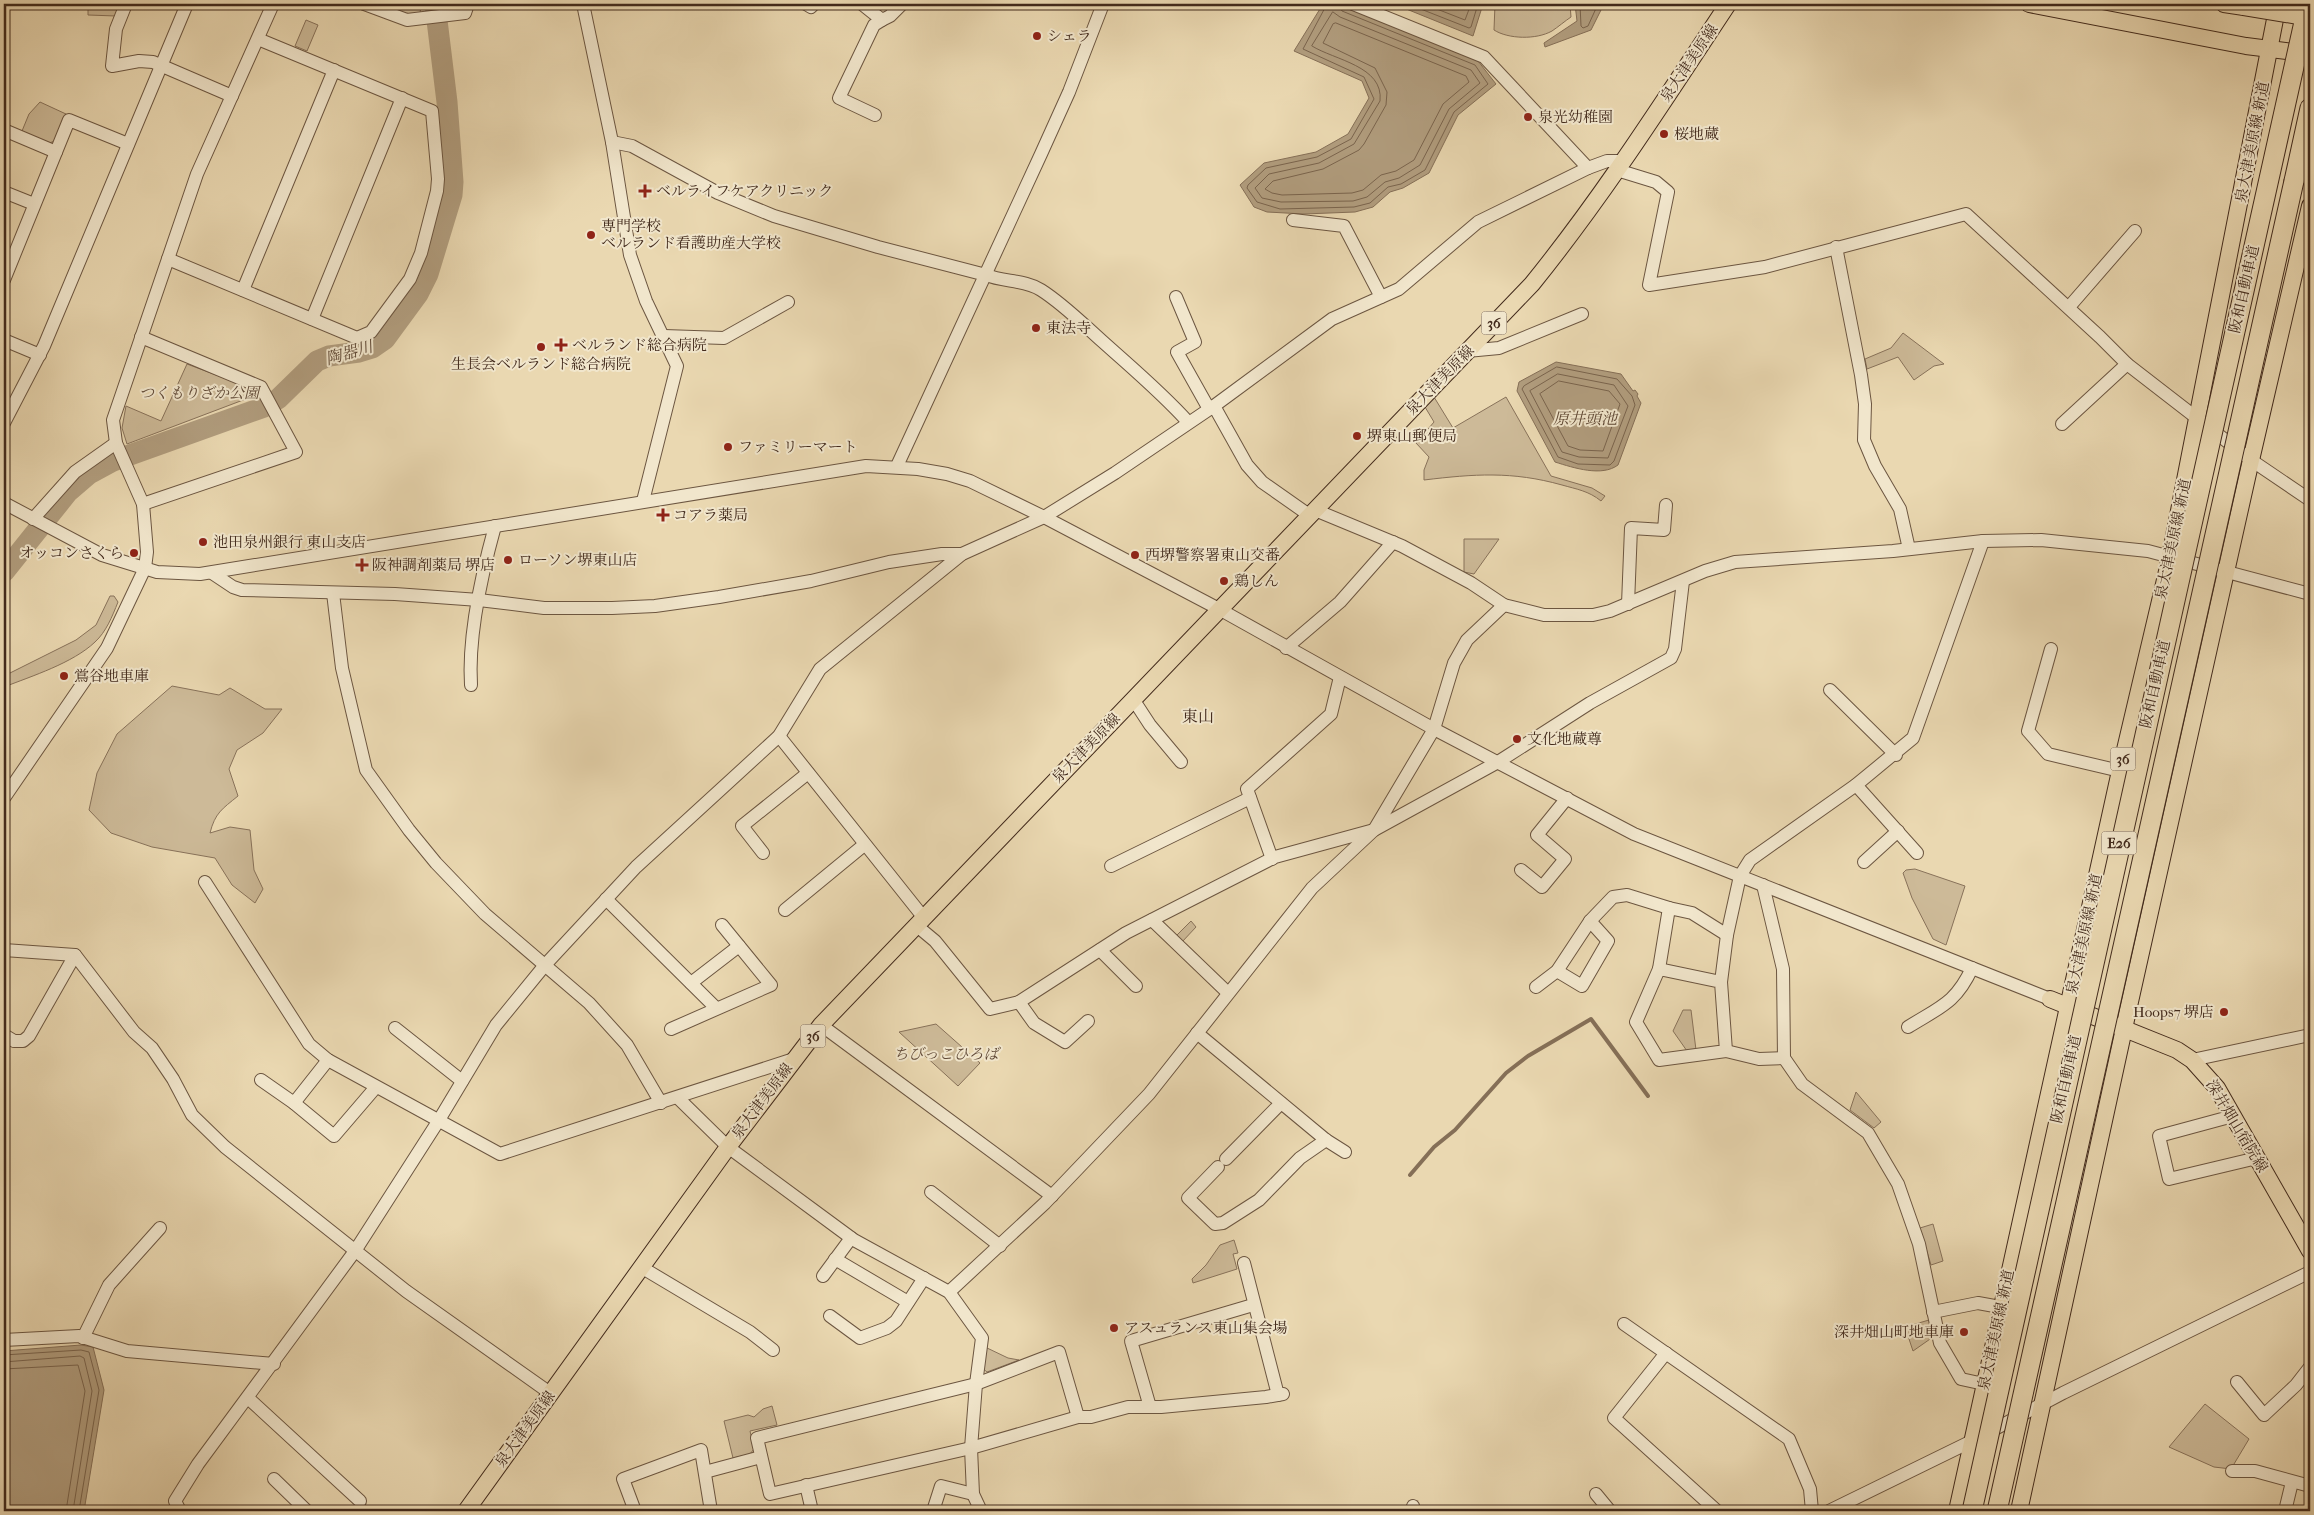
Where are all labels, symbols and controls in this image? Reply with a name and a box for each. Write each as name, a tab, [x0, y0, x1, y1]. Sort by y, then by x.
street label: 泉大津美原線	[1656, 21, 1722, 105]
place label: シェラ	[1047, 27, 1092, 45]
marker: シェラ	[1031, 30, 1043, 42]
street label: 泉大津美原線 新道	[2231, 80, 2273, 204]
place label: 泉光幼稚園	[1538, 108, 1613, 126]
marker: 泉光幼稚園	[1522, 111, 1534, 123]
place label: 桜地蔵	[1674, 125, 1719, 143]
marker: 桜地蔵	[1658, 128, 1670, 140]
place label: ベルライフケアクリニック	[656, 182, 833, 200]
marker: ベルライフケアクリニック	[638, 184, 652, 198]
place label: 専門学校 ベルランド看護助産大学校	[601, 217, 781, 252]
marker: 専門学校 ベルランド看護助産大学校	[585, 229, 597, 241]
street label: 阪和自動車道	[2225, 243, 2263, 335]
road number: 36	[1482, 312, 1506, 334]
place label: 東法寺	[1046, 319, 1091, 337]
marker: 東法寺	[1030, 322, 1042, 334]
water label: 陶器川	[323, 336, 377, 368]
place label: ベルランド総合病院	[572, 336, 707, 354]
marker: ベルランド総合病院	[554, 338, 568, 352]
marker: 生長会ベルランド総合病院	[535, 341, 547, 353]
street label: 泉大津美原線	[1402, 341, 1478, 419]
place label: 生長会ベルランド総合病院	[451, 355, 631, 373]
park label: つくもりざか公園	[139, 384, 262, 402]
water label: 原井頭池	[1553, 409, 1619, 428]
place label: 堺東山郵便局	[1367, 427, 1457, 445]
marker: 堺東山郵便局	[1351, 430, 1363, 442]
place label: ファミリーマート	[738, 438, 858, 456]
marker: ファミリーマート	[722, 441, 734, 453]
street label: 泉大津美原線 新道	[2151, 477, 2195, 601]
place label: コアラ薬局	[673, 506, 748, 524]
marker: コアラ薬局	[657, 509, 669, 521]
place label: 池田泉州銀行 東山支店	[213, 533, 366, 551]
marker: 池田泉州銀行 東山支店	[197, 536, 209, 548]
place label: オッコンさくら	[19, 544, 124, 562]
place label: 西堺警察署東山交番	[1145, 546, 1280, 564]
marker: オッコンさくら	[128, 547, 140, 559]
marker: 西堺警察署東山交番	[1129, 549, 1141, 561]
place label: ローソン堺東山店	[518, 551, 637, 569]
marker: ローソン堺東山店	[502, 554, 514, 566]
place label: 阪神調剤薬局 堺店	[372, 556, 495, 574]
marker: 阪神調剤薬局 堺店	[356, 559, 368, 571]
place label: 鶏しん	[1234, 572, 1279, 590]
marker: 鶏しん	[1218, 575, 1230, 587]
street label: 阪和自動車道	[2136, 638, 2174, 730]
place label: 鴬谷地車庫	[74, 667, 149, 685]
marker: 鴬谷地車庫	[58, 670, 70, 682]
district label: 東山	[1182, 707, 1214, 726]
street label: 泉大津美原線	[1048, 709, 1124, 787]
place label: 文化地蔵尊	[1527, 730, 1602, 748]
marker: 文化地蔵尊	[1511, 733, 1523, 745]
road number: 36	[2110, 748, 2136, 771]
road number: E26	[2102, 831, 2136, 854]
street label: 泉大津美原線 新道	[2062, 872, 2106, 996]
place label: Hoops7 堺店	[2133, 1003, 2214, 1021]
marker: Hoops7 堺店	[2218, 1006, 2230, 1018]
road number: 36	[800, 1024, 826, 1048]
street label: 阪和自動車道	[2047, 1033, 2085, 1125]
park label: ちびっこひろば	[893, 1045, 1001, 1063]
street label: 泉大津美原線	[728, 1060, 796, 1142]
street label: 深井畑山宿院線	[2202, 1076, 2272, 1176]
street label: 泉大津美原線 新道	[1974, 1268, 2018, 1392]
place label: アスュランス東山集会場	[1124, 1319, 1288, 1337]
marker: アスュランス東山集会場	[1108, 1322, 1120, 1334]
place label: 深井畑山町地車庫	[1834, 1323, 1954, 1341]
marker: 深井畑山町地車庫	[1958, 1326, 1970, 1338]
street label: 泉大津美原線	[491, 1387, 559, 1471]

